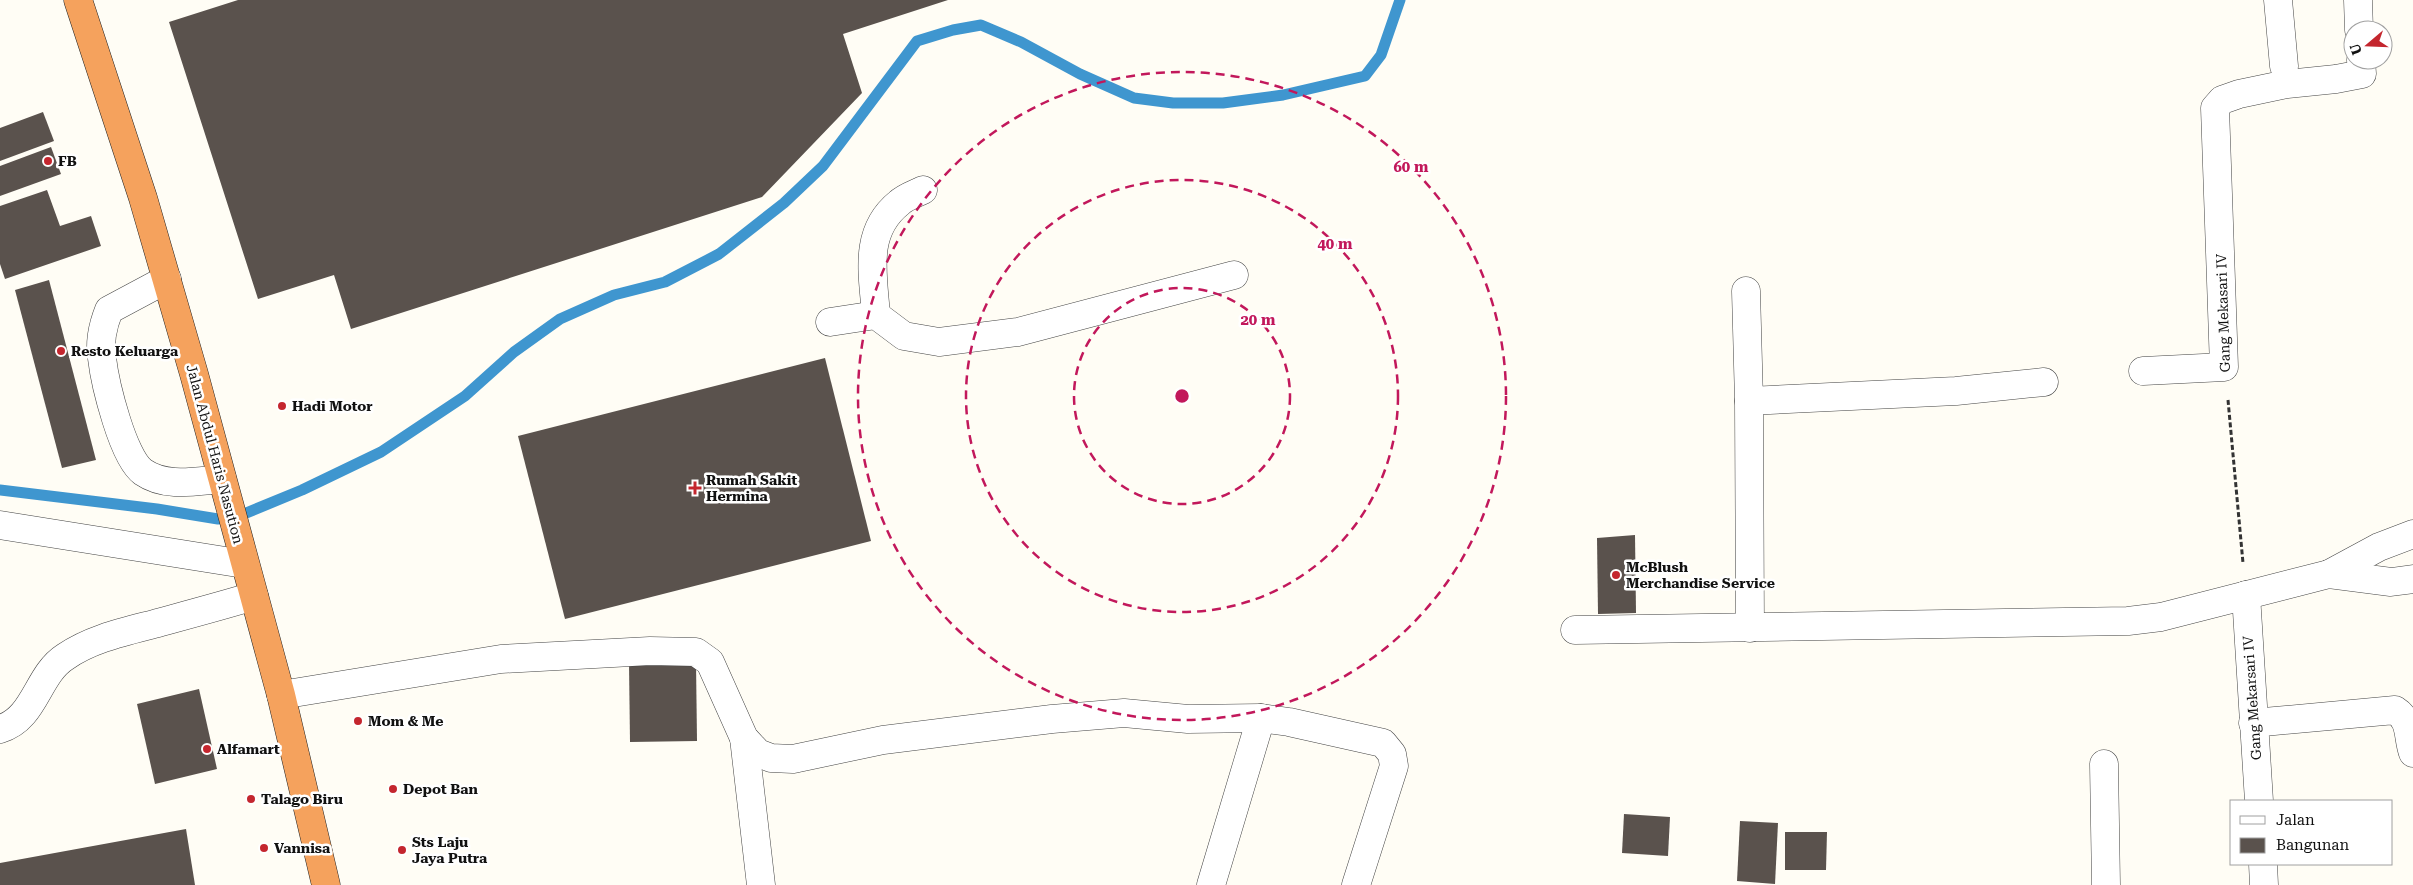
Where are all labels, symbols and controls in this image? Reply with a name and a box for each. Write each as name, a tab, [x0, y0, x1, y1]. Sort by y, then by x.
north arrow	[2343, 20, 2393, 70]
text: U	[2346, 41, 2365, 57]
place label: FB	[58, 153, 77, 169]
marker: FB	[42, 155, 54, 167]
text: 60 m	[1393, 158, 1429, 176]
text: 40 m	[1317, 235, 1353, 253]
street label: Gang Mekasari IV	[2213, 253, 2233, 373]
text: 20 m	[1240, 311, 1276, 329]
place label: Resto Keluarga	[71, 343, 179, 359]
marker: Resto Keluarga	[55, 345, 67, 357]
street label: Jalan Abdul Haris Nasution	[183, 363, 247, 545]
centre of rings	[1173, 387, 1191, 405]
place label: Hadi Motor	[292, 398, 373, 414]
marker: Hadi Motor	[276, 400, 288, 412]
place label: Rumah Sakit Hermina	[706, 472, 797, 504]
marker: Rumah Sakit Hermina	[688, 481, 702, 495]
place label: McBlush Merchandise Service	[1626, 559, 1775, 591]
marker: McBlush Merchandise Service	[1610, 569, 1622, 581]
street label: Gang Mekarsari IV	[2240, 635, 2264, 761]
place label: Mom & Me	[368, 713, 443, 729]
marker: Mom & Me	[352, 715, 364, 727]
place label: Alfamart	[217, 741, 280, 757]
marker: Alfamart	[201, 743, 213, 755]
place label: Depot Ban	[403, 781, 478, 797]
marker: Depot Ban	[387, 783, 399, 795]
place label: Talago Biru	[261, 791, 343, 807]
marker: Talago Biru	[245, 793, 257, 805]
legend	[2230, 800, 2393, 865]
text: Jalan	[2276, 811, 2315, 829]
place label: Sts Laju Jaya Putra	[412, 834, 488, 866]
text: Bangunan	[2276, 836, 2349, 854]
place label: Vannisa	[274, 840, 331, 856]
marker: Vannisa	[258, 842, 270, 854]
marker: Sts Laju Jaya Putra	[396, 844, 408, 856]

